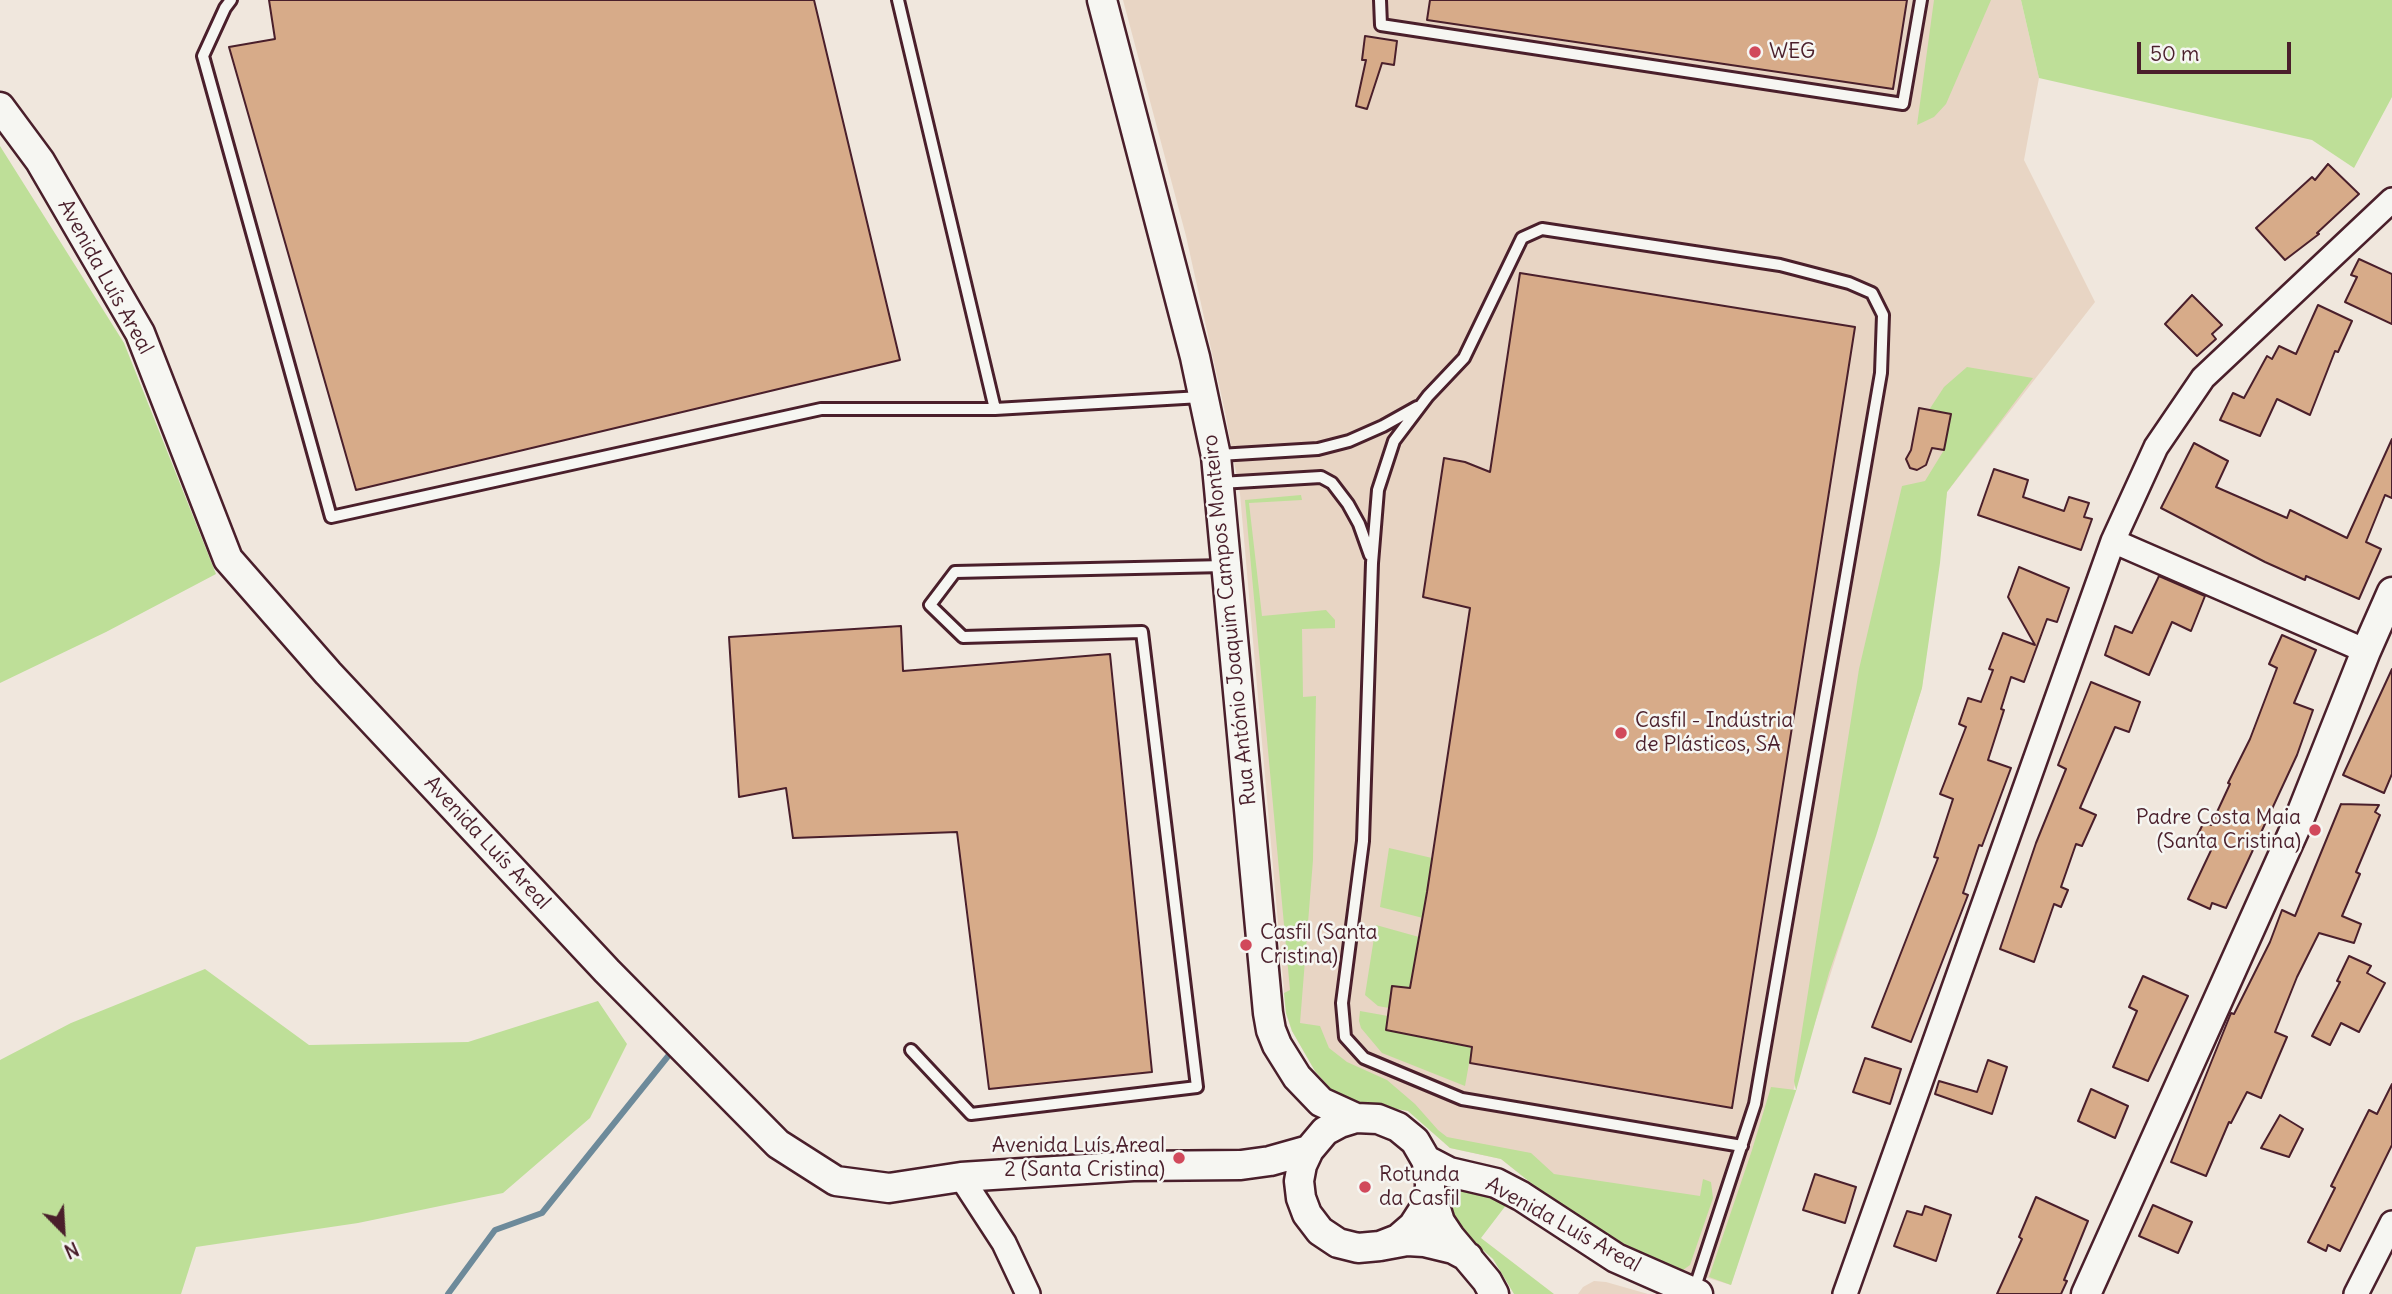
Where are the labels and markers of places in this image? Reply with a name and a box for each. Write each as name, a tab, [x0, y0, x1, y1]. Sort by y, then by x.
place label: WEG	[1769, 39, 1815, 65]
marker: WEG	[1747, 44, 1763, 60]
place label: Casfil - Indústria de Plásticos, SA	[1635, 708, 1793, 758]
marker: Casfil - Indústria de Plásticos, SA	[1613, 725, 1629, 741]
place label: Padre Costa Maia (Santa Cristina)	[2136, 805, 2301, 855]
marker: Padre Costa Maia (Santa Cristina)	[2307, 822, 2323, 838]
place label: Casfil (Santa Cristina)	[1260, 920, 1378, 970]
marker: Casfil (Santa Cristina)	[1238, 937, 1254, 953]
place label: Avenida Luís Areal 2 (Santa Cristina)	[992, 1133, 1165, 1183]
marker: Avenida Luís Areal 2 (Santa Cristina)	[1171, 1150, 1187, 1166]
place label: Rotunda da Casfil	[1379, 1162, 1460, 1212]
marker: Rotunda da Casfil	[1357, 1179, 1373, 1195]

